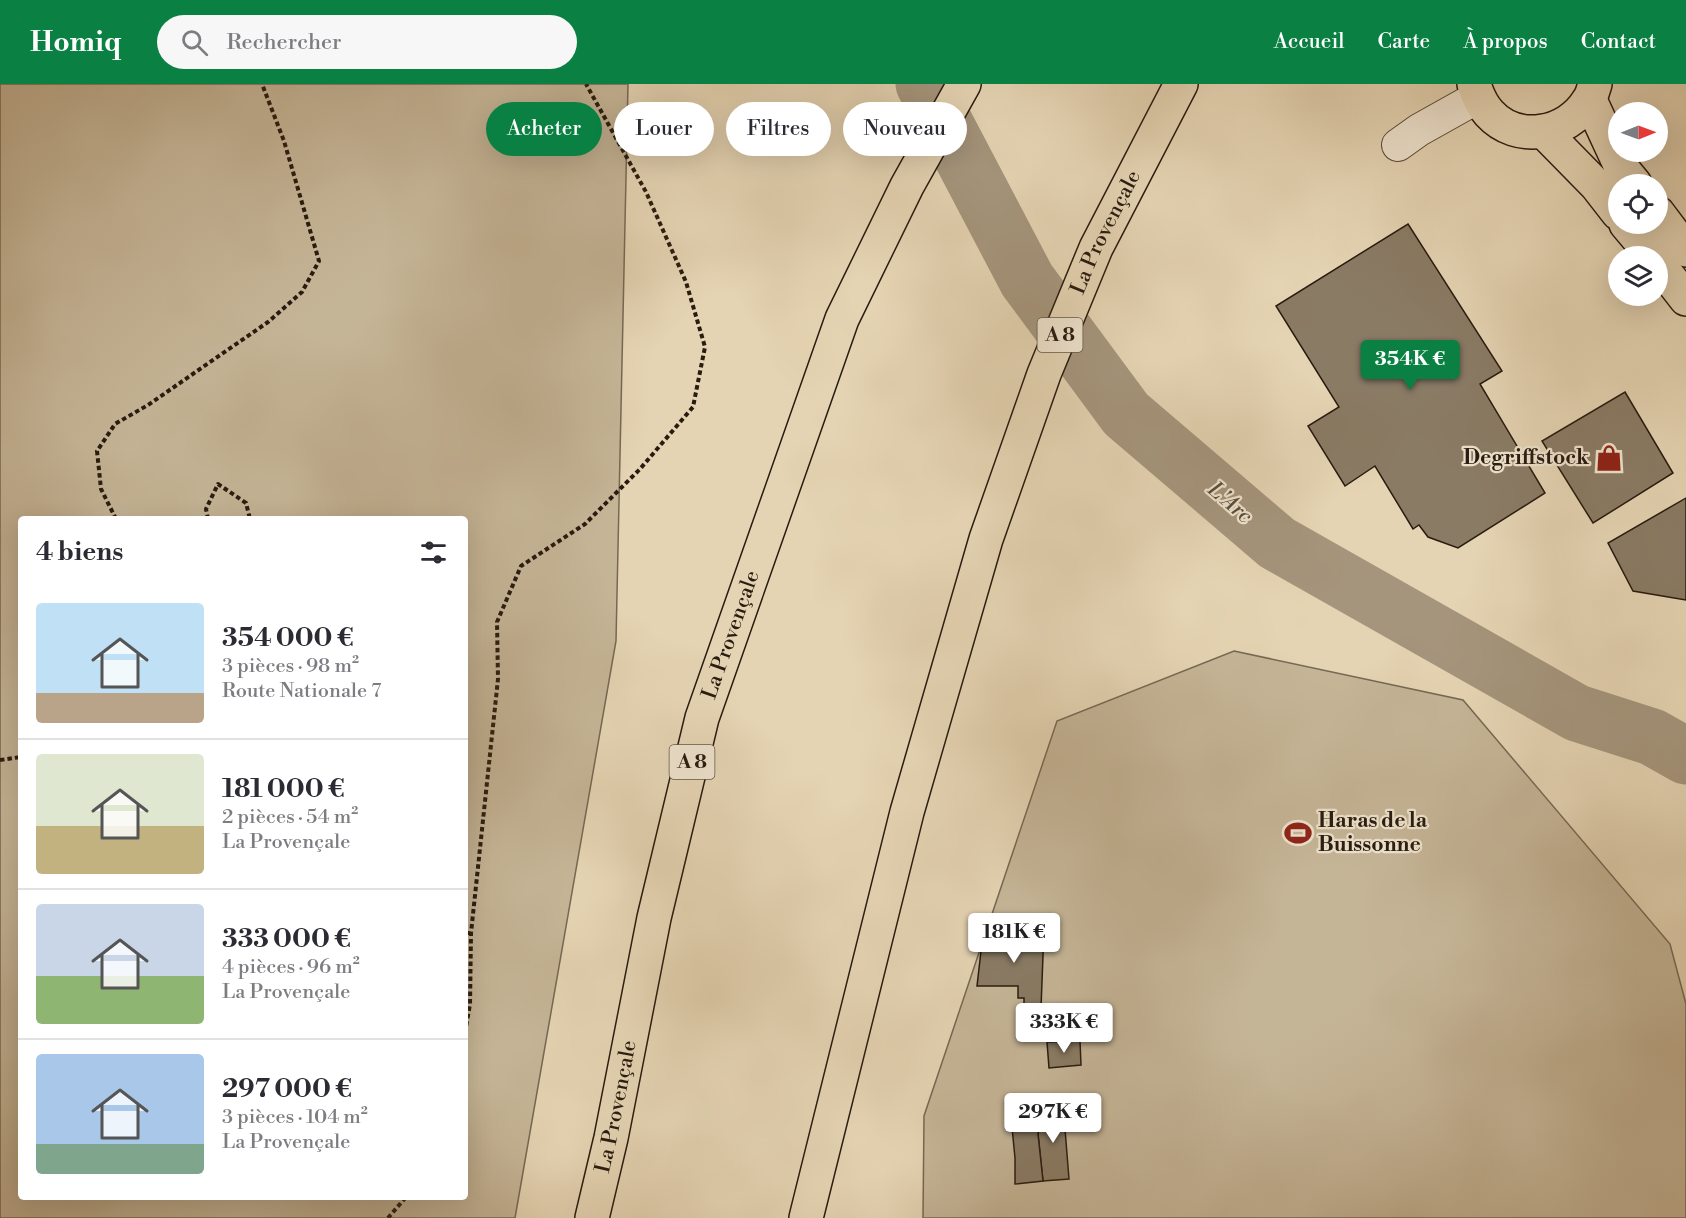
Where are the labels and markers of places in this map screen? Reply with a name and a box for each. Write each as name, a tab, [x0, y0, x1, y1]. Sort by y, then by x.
pin: 354K €	[1361, 340, 1459, 391]
shop icon: Degriffstock	[1594, 443, 1624, 473]
place label: Degriffstock	[1463, 445, 1590, 471]
place label: Haras de la Buissonne	[1318, 808, 1428, 858]
sports icon: Haras de la Buissonne	[1283, 818, 1313, 848]
pin: 181K €	[965, 913, 1063, 964]
pin: 333K €	[1015, 1003, 1113, 1054]
pin: 297K €	[1004, 1093, 1102, 1144]

